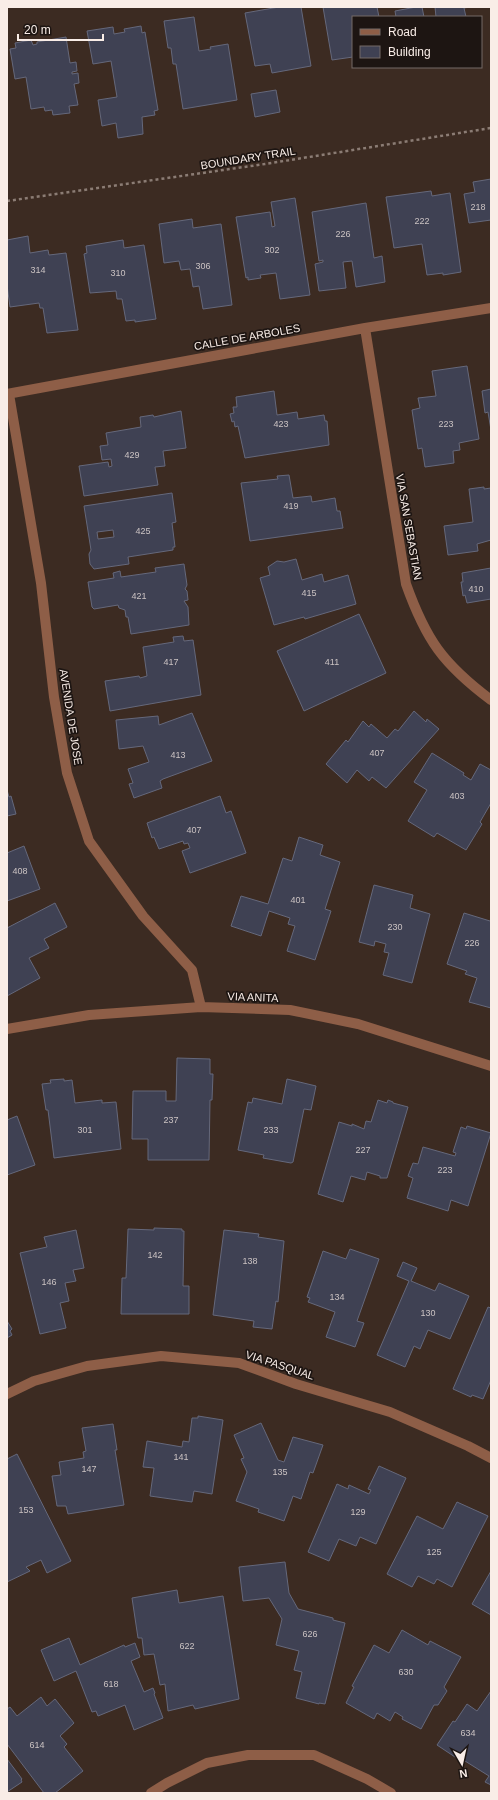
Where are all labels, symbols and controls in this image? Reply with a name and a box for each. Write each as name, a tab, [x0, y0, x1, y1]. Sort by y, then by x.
scale bar	[18, 16, 103, 42]
legend	[352, 16, 482, 68]
text: 20 m	[24, 23, 51, 37]
text: Road	[388, 25, 417, 39]
text: Building	[388, 45, 431, 59]
street label: BOUNDARY TRAIL	[200, 145, 296, 171]
house number: 218	[470, 202, 486, 212]
house number: 222	[414, 216, 430, 226]
house number: 226	[335, 229, 351, 239]
house number: 302	[264, 245, 280, 255]
house number: 306	[195, 261, 211, 271]
house number: 314	[30, 265, 46, 275]
house number: 310	[110, 268, 126, 278]
street label: CALLE DE ARBOLES	[193, 322, 301, 352]
house number: 423	[273, 419, 289, 429]
house number: 223	[438, 419, 454, 429]
house number: 429	[124, 450, 140, 460]
street label: VIA SAN SEBASTIAN	[394, 473, 424, 581]
house number: 419	[283, 501, 299, 511]
house number: 425	[135, 526, 151, 536]
house number: 410	[468, 584, 484, 594]
house number: 415	[301, 588, 317, 598]
house number: 421	[131, 591, 147, 601]
house number: 417	[163, 657, 179, 667]
house number: 411	[325, 657, 339, 667]
street label: AVENIDA DE JOSE	[57, 668, 85, 766]
house number: 407	[369, 748, 385, 758]
house number: 413	[170, 750, 186, 760]
house number: 403	[449, 791, 465, 801]
house number: 407	[186, 825, 202, 835]
house number: 408	[12, 866, 28, 876]
house number: 401	[290, 895, 306, 905]
house number: 230	[387, 922, 403, 932]
house number: 226	[464, 938, 480, 948]
street label: VIA ANITA	[227, 990, 279, 1004]
house number: 237	[163, 1115, 179, 1125]
house number: 301	[77, 1125, 93, 1135]
house number: 233	[263, 1125, 279, 1135]
house number: 227	[355, 1145, 371, 1155]
house number: 223	[437, 1165, 453, 1175]
house number: 142	[147, 1250, 163, 1260]
house number: 138	[242, 1256, 258, 1266]
house number: 146	[41, 1277, 57, 1287]
house number: 134	[329, 1292, 345, 1302]
house number: 130	[420, 1308, 436, 1318]
street label: VIA PASQUAL	[244, 1348, 316, 1382]
house number: 141	[173, 1452, 189, 1462]
house number: 147	[81, 1464, 97, 1474]
house number: 135	[272, 1467, 288, 1477]
house number: 153	[18, 1505, 34, 1515]
house number: 129	[350, 1507, 366, 1517]
house number: 125	[426, 1547, 442, 1557]
house number: 626	[302, 1629, 318, 1639]
house number: 622	[179, 1641, 195, 1651]
house number: 630	[398, 1667, 414, 1677]
house number: 618	[103, 1679, 119, 1689]
house number: 634	[460, 1728, 476, 1738]
house number: 614	[29, 1740, 45, 1750]
north arrow	[442, 1744, 482, 1784]
text: N	[459, 1767, 468, 1780]

